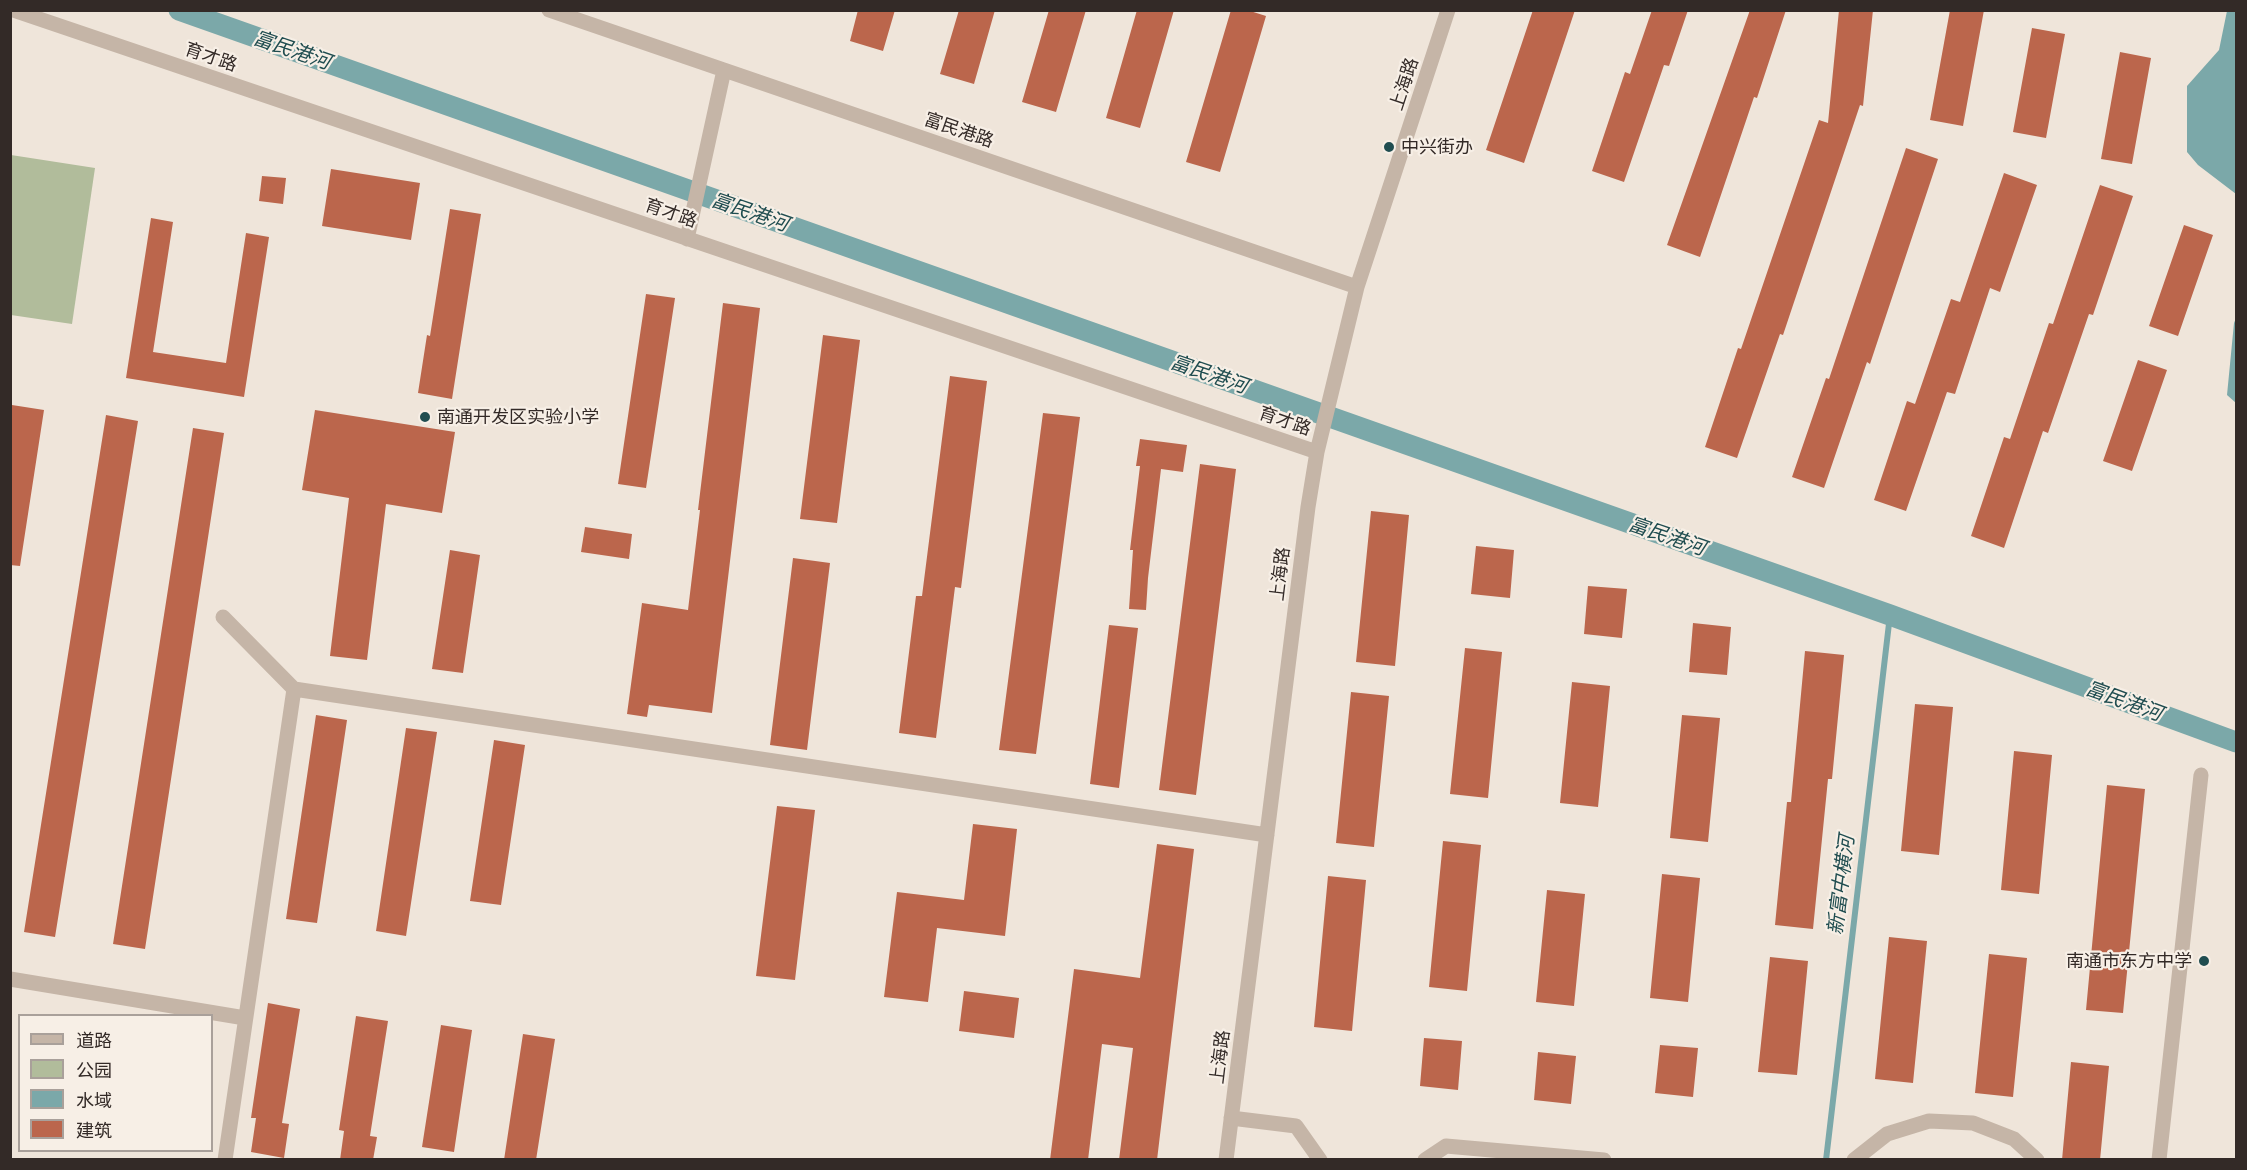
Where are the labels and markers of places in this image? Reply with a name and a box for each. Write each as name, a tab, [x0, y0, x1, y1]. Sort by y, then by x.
place label: 中兴街办	[1401, 136, 1473, 158]
marker: 中兴街办	[1382, 140, 1396, 154]
place label: 南通开发区实验小学	[437, 406, 599, 428]
marker: 南通开发区实验小学	[418, 410, 432, 424]
place label: 南通市东方中学	[2066, 950, 2192, 972]
marker: 南通市东方中学	[2197, 954, 2211, 968]

